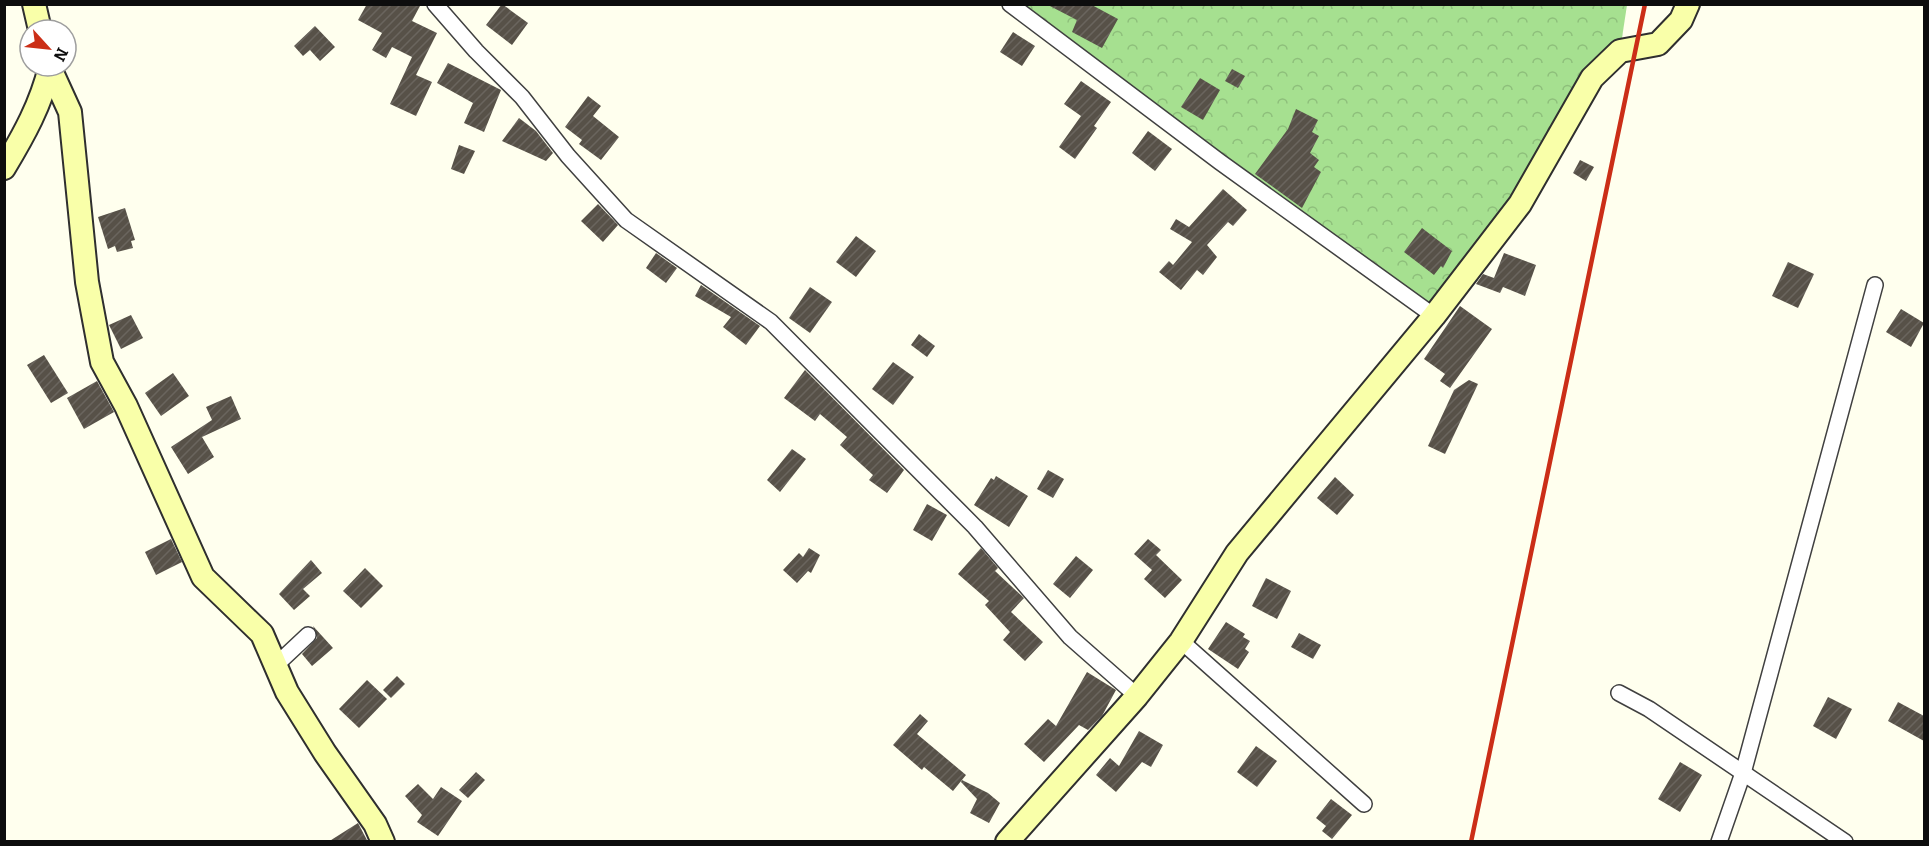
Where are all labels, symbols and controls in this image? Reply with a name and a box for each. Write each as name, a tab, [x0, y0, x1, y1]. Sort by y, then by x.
north arrow	[18, 18, 78, 78]
text: N	[50, 45, 72, 64]

